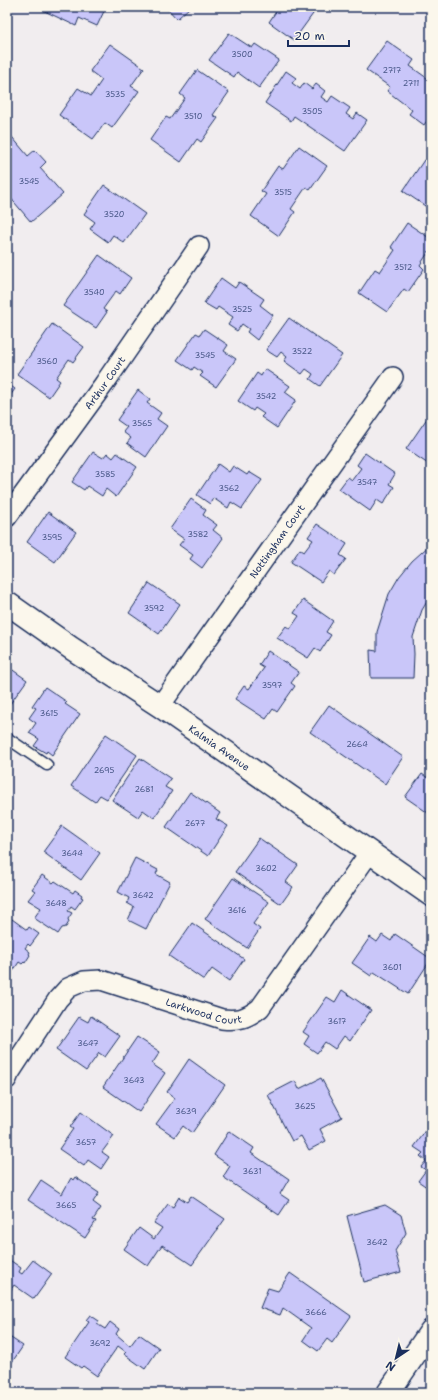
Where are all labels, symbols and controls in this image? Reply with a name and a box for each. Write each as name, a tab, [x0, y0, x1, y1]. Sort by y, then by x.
scale bar	[288, 22, 349, 48]
text: 20 m	[294, 28, 325, 44]
house number: 3500	[231, 49, 253, 60]
house number: 2717	[383, 65, 402, 76]
house number: 2711	[403, 78, 419, 89]
house number: 3535	[105, 89, 125, 100]
house number: 3505	[302, 106, 322, 117]
house number: 3510	[184, 111, 202, 122]
house number: 3545	[19, 176, 39, 187]
house number: 3515	[274, 187, 292, 198]
house number: 3520	[104, 209, 124, 220]
house number: 3512	[394, 262, 413, 273]
house number: 3540	[83, 287, 105, 298]
house number: 3525	[232, 304, 252, 315]
house number: 3522	[292, 346, 313, 357]
house number: 3545	[195, 350, 215, 361]
street label: Arthur Court	[81, 354, 128, 412]
house number: 3560	[36, 356, 58, 367]
house number: 3542	[256, 391, 277, 402]
house number: 3565	[132, 418, 152, 429]
house number: 3585	[95, 469, 115, 480]
house number: 3547	[357, 477, 378, 488]
house number: 3562	[219, 483, 240, 494]
street label: Nottingham Court	[246, 502, 307, 581]
house number: 3582	[188, 529, 209, 540]
house number: 3595	[42, 532, 62, 543]
house number: 3592	[144, 603, 165, 614]
house number: 3597	[262, 680, 283, 691]
house number: 3615	[40, 708, 58, 719]
street label: Kalmia Avenue	[186, 722, 253, 774]
house number: 2664	[346, 739, 368, 750]
house number: 2695	[94, 765, 114, 776]
house number: 2681	[134, 784, 154, 795]
house number: 2677	[185, 818, 206, 829]
house number: 3644	[61, 848, 83, 859]
house number: 3602	[255, 863, 277, 874]
house number: 3642	[132, 890, 154, 901]
house number: 3648	[45, 898, 67, 909]
house number: 3616	[227, 905, 247, 916]
house number: 3601	[382, 962, 402, 973]
street label: Larkwood Court	[164, 995, 243, 1026]
house number: 3617	[328, 1016, 347, 1027]
house number: 3647	[77, 1038, 99, 1049]
house number: 3643	[123, 1075, 145, 1086]
house number: 3625	[295, 1101, 316, 1112]
house number: 3639	[175, 1106, 197, 1117]
house number: 3657	[76, 1137, 97, 1148]
house number: 3631	[242, 1166, 262, 1177]
house number: 3665	[56, 1200, 77, 1211]
house number: 3642	[366, 1237, 388, 1248]
house number: 3666	[305, 1307, 327, 1318]
house number: 3692	[89, 1338, 111, 1349]
north arrow	[376, 1338, 416, 1378]
text: N	[382, 1357, 398, 1374]

